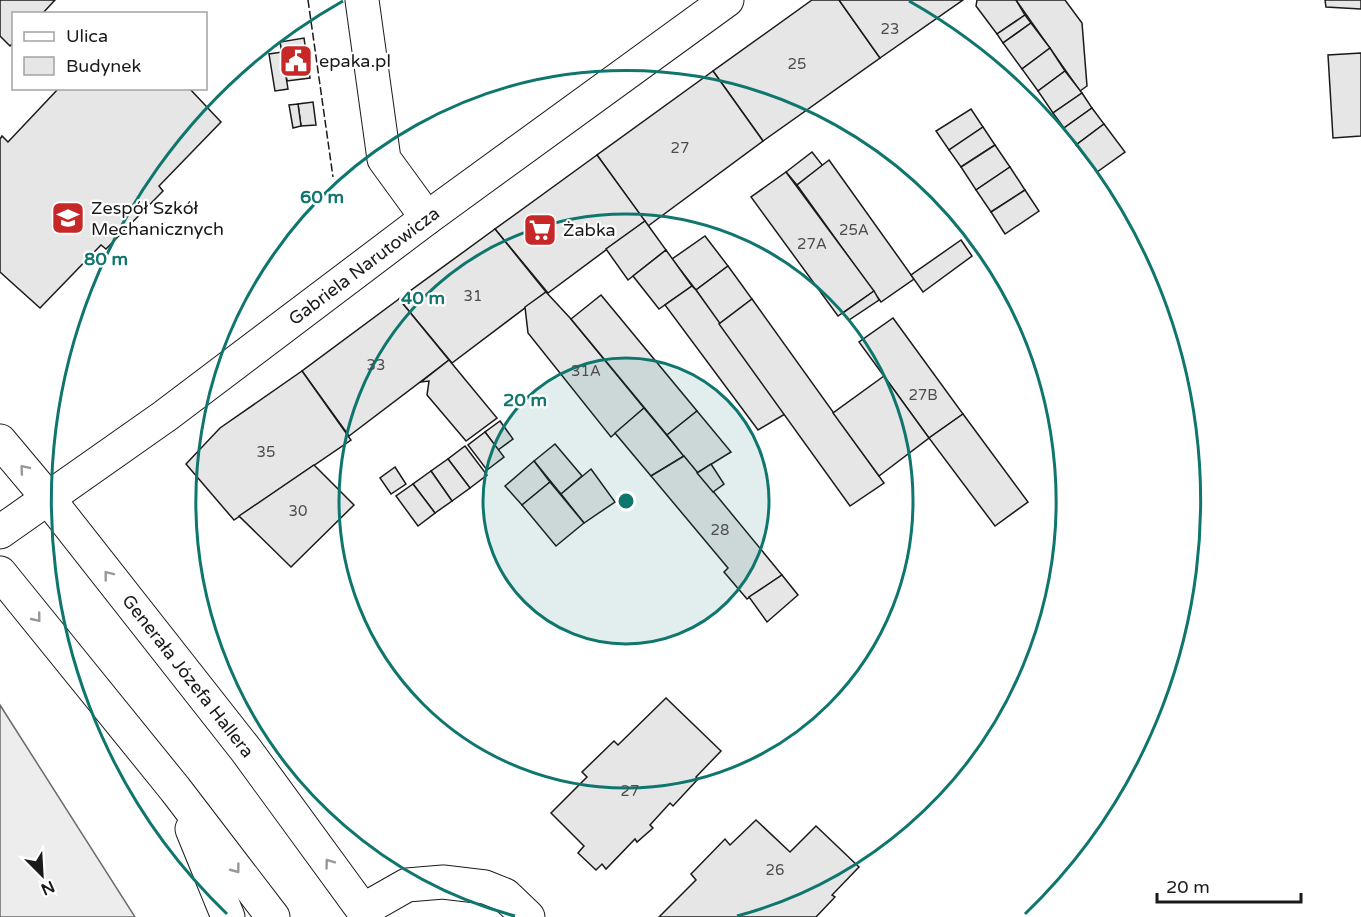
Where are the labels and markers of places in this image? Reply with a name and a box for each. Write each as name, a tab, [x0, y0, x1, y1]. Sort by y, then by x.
public building icon: epaka.pl	[278, 43, 314, 79]
place label: epaka.pl	[319, 50, 391, 72]
place label: Zespół Szkół Mechanicznych	[91, 197, 224, 240]
school or university icon: Zespół Szkół Mechanicznych	[50, 200, 86, 236]
supermarket icon: Żabka	[522, 212, 558, 248]
place label: Żabka	[563, 219, 616, 241]
centre of rings	[616, 491, 636, 511]

